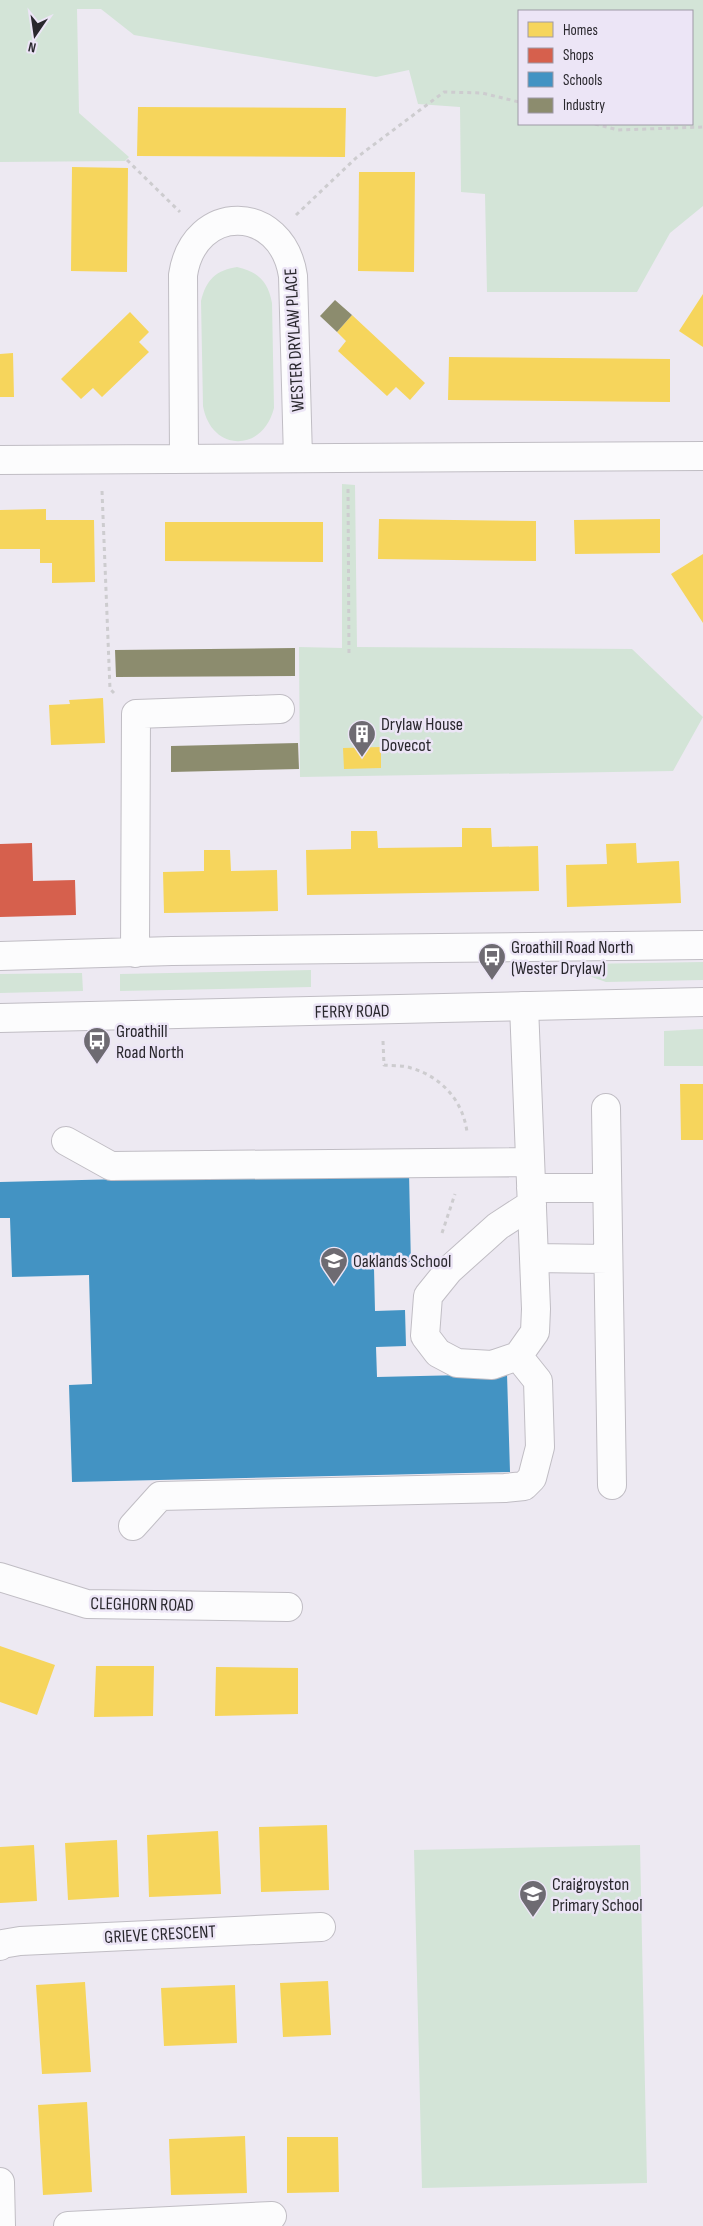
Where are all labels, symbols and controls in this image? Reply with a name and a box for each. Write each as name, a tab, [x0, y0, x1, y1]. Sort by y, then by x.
north arrow	[10, 10, 60, 60]
legend	[518, 10, 693, 125]
text: Homes	[563, 21, 598, 40]
text: N	[27, 38, 38, 56]
text: Shops	[563, 46, 594, 65]
text: Schools	[563, 71, 602, 90]
text: Industry	[563, 96, 605, 115]
street label: WESTER DRYLAW PLACE	[280, 268, 309, 412]
place label: Drylaw House Dovecot	[381, 714, 463, 756]
building icon: Drylaw House Dovecot	[347, 719, 377, 758]
place label: Groathill Road North (Wester Drylaw)	[511, 937, 633, 979]
bus stop icon: Groathill Road North (Wester Drylaw)	[477, 942, 507, 981]
street label: FERRY ROAD	[314, 1000, 390, 1023]
place label: Groathill Road North	[116, 1021, 184, 1063]
bus stop icon: Groathill Road North	[82, 1026, 112, 1065]
school or university icon: Oaklands School	[319, 1246, 349, 1285]
place label: Oaklands School	[353, 1251, 451, 1272]
street label: CLEGHORN ROAD	[90, 1593, 194, 1616]
place label: Craigroyston Primary School	[552, 1874, 643, 1916]
school or university icon: Craigroyston Primary School	[518, 1879, 548, 1918]
street label: GRIEVE CRESCENT	[104, 1921, 216, 1948]

